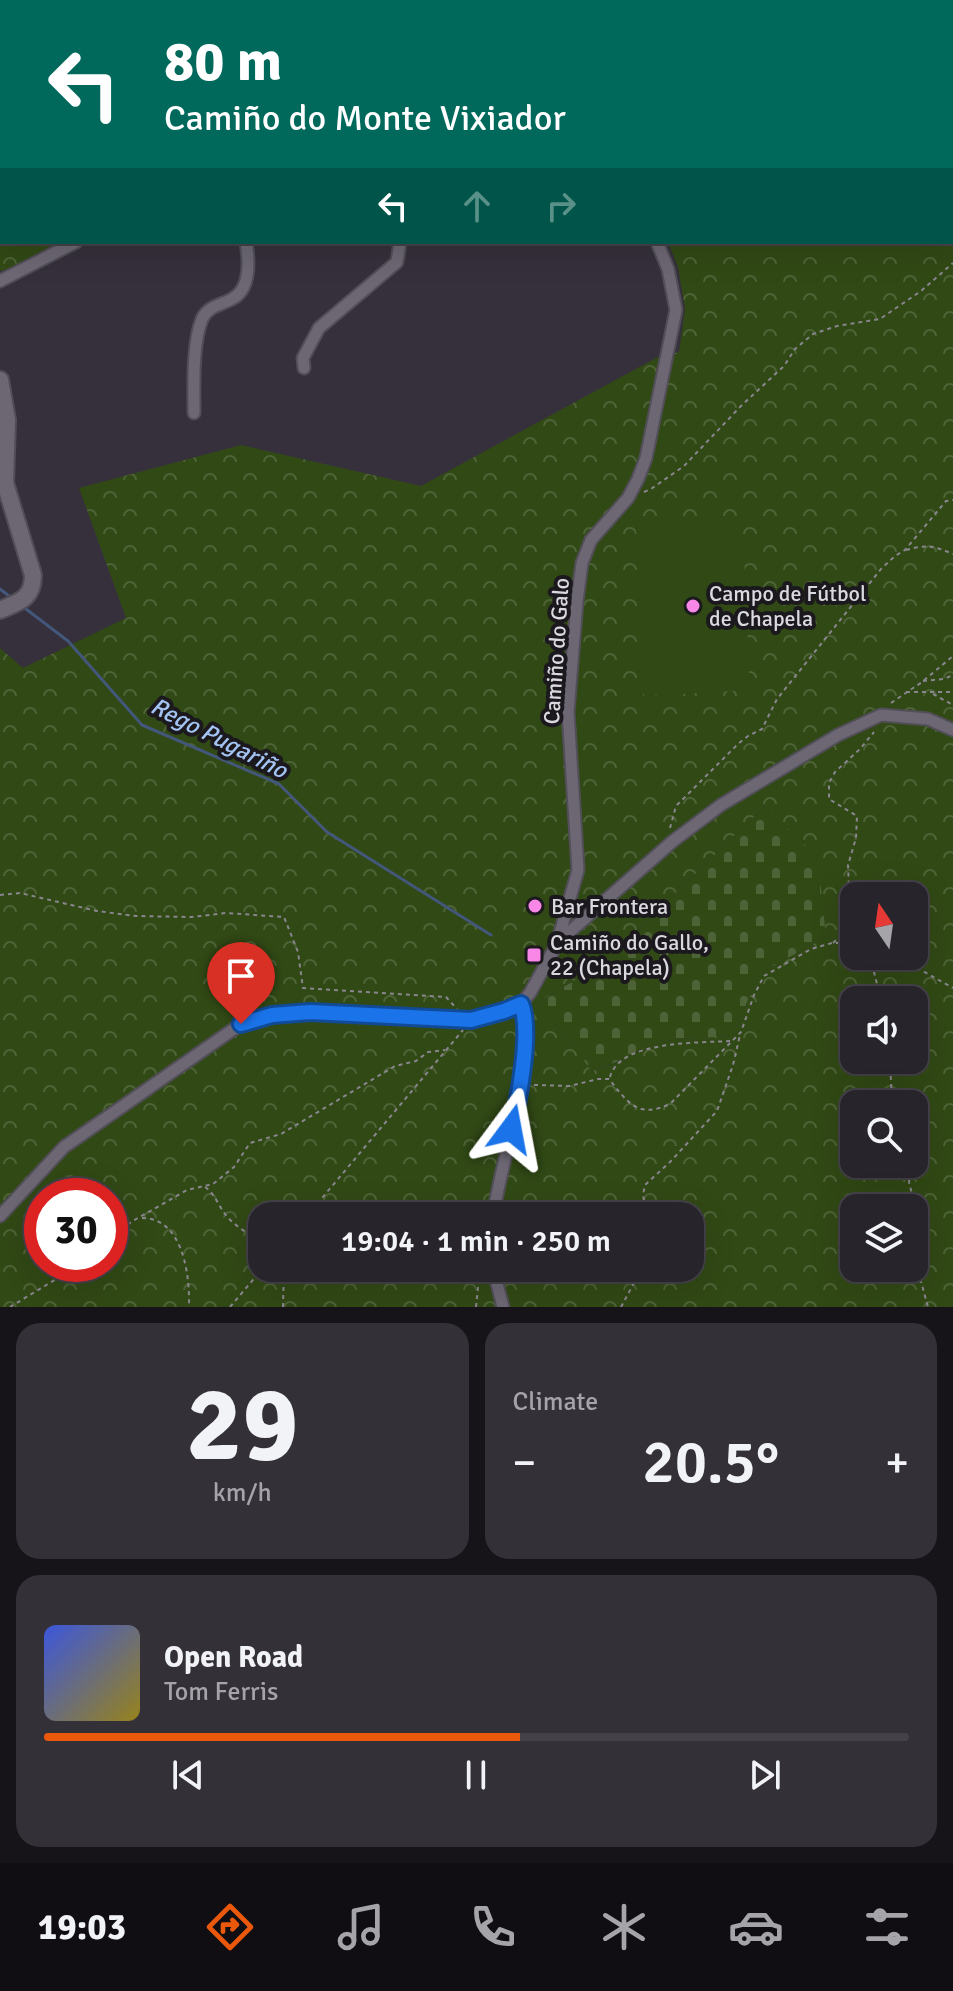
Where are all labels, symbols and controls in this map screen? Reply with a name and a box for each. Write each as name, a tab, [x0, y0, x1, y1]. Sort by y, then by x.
text: 80 m	[164, 27, 282, 96]
icon: left	[32, 32, 136, 136]
text: Camiño do Monte Vixiador	[164, 96, 566, 141]
icon: left	[371, 184, 415, 228]
icon: ahead	[455, 184, 499, 228]
icon: right	[539, 184, 583, 228]
street label: Camiño do Galo	[538, 577, 575, 725]
place label: Campo de Fútbol de Chapela	[709, 580, 866, 632]
marker: Campo de Fútbol de Chapela	[684, 597, 702, 615]
water label: Rego Pugariño	[146, 691, 294, 786]
north arrow	[840, 882, 928, 970]
map controls	[840, 882, 928, 1282]
place label: Bar Frontera	[551, 893, 668, 920]
marker: Bar Frontera	[526, 897, 544, 915]
place label: Camiño do Gallo, 22 (Chapela)	[550, 929, 709, 981]
pin	[207, 942, 275, 1024]
marker: Camiño do Gallo, 22 (Chapela)	[525, 946, 543, 964]
icon: arrive	[219, 954, 263, 998]
button: sound	[840, 986, 928, 1074]
position arrow	[469, 1087, 553, 1171]
button: search	[840, 1090, 928, 1178]
speed limit sign: 30	[24, 1178, 128, 1282]
button: layers	[840, 1194, 928, 1282]
text: 19:04 · 1 min · 250 m	[341, 1223, 611, 1260]
text: 29	[186, 1361, 298, 1489]
text: Climate	[513, 1386, 598, 1418]
text: 20.5°	[642, 1426, 779, 1500]
text: −	[513, 1436, 536, 1490]
text: +	[885, 1436, 909, 1490]
text: km/h	[213, 1477, 272, 1509]
text: Open Road	[164, 1639, 303, 1676]
text: Tom Ferris	[164, 1676, 278, 1708]
icon: previous	[166, 1753, 210, 1797]
icon: pause	[454, 1753, 498, 1797]
icon: next	[743, 1753, 787, 1797]
icon: directions	[202, 1899, 258, 1955]
icon: music	[333, 1899, 389, 1955]
icon: phone	[465, 1899, 521, 1955]
icon: climate	[596, 1899, 652, 1955]
icon: car	[728, 1899, 784, 1955]
icon: filters	[859, 1899, 915, 1955]
text: 19:03	[38, 1905, 126, 1950]

